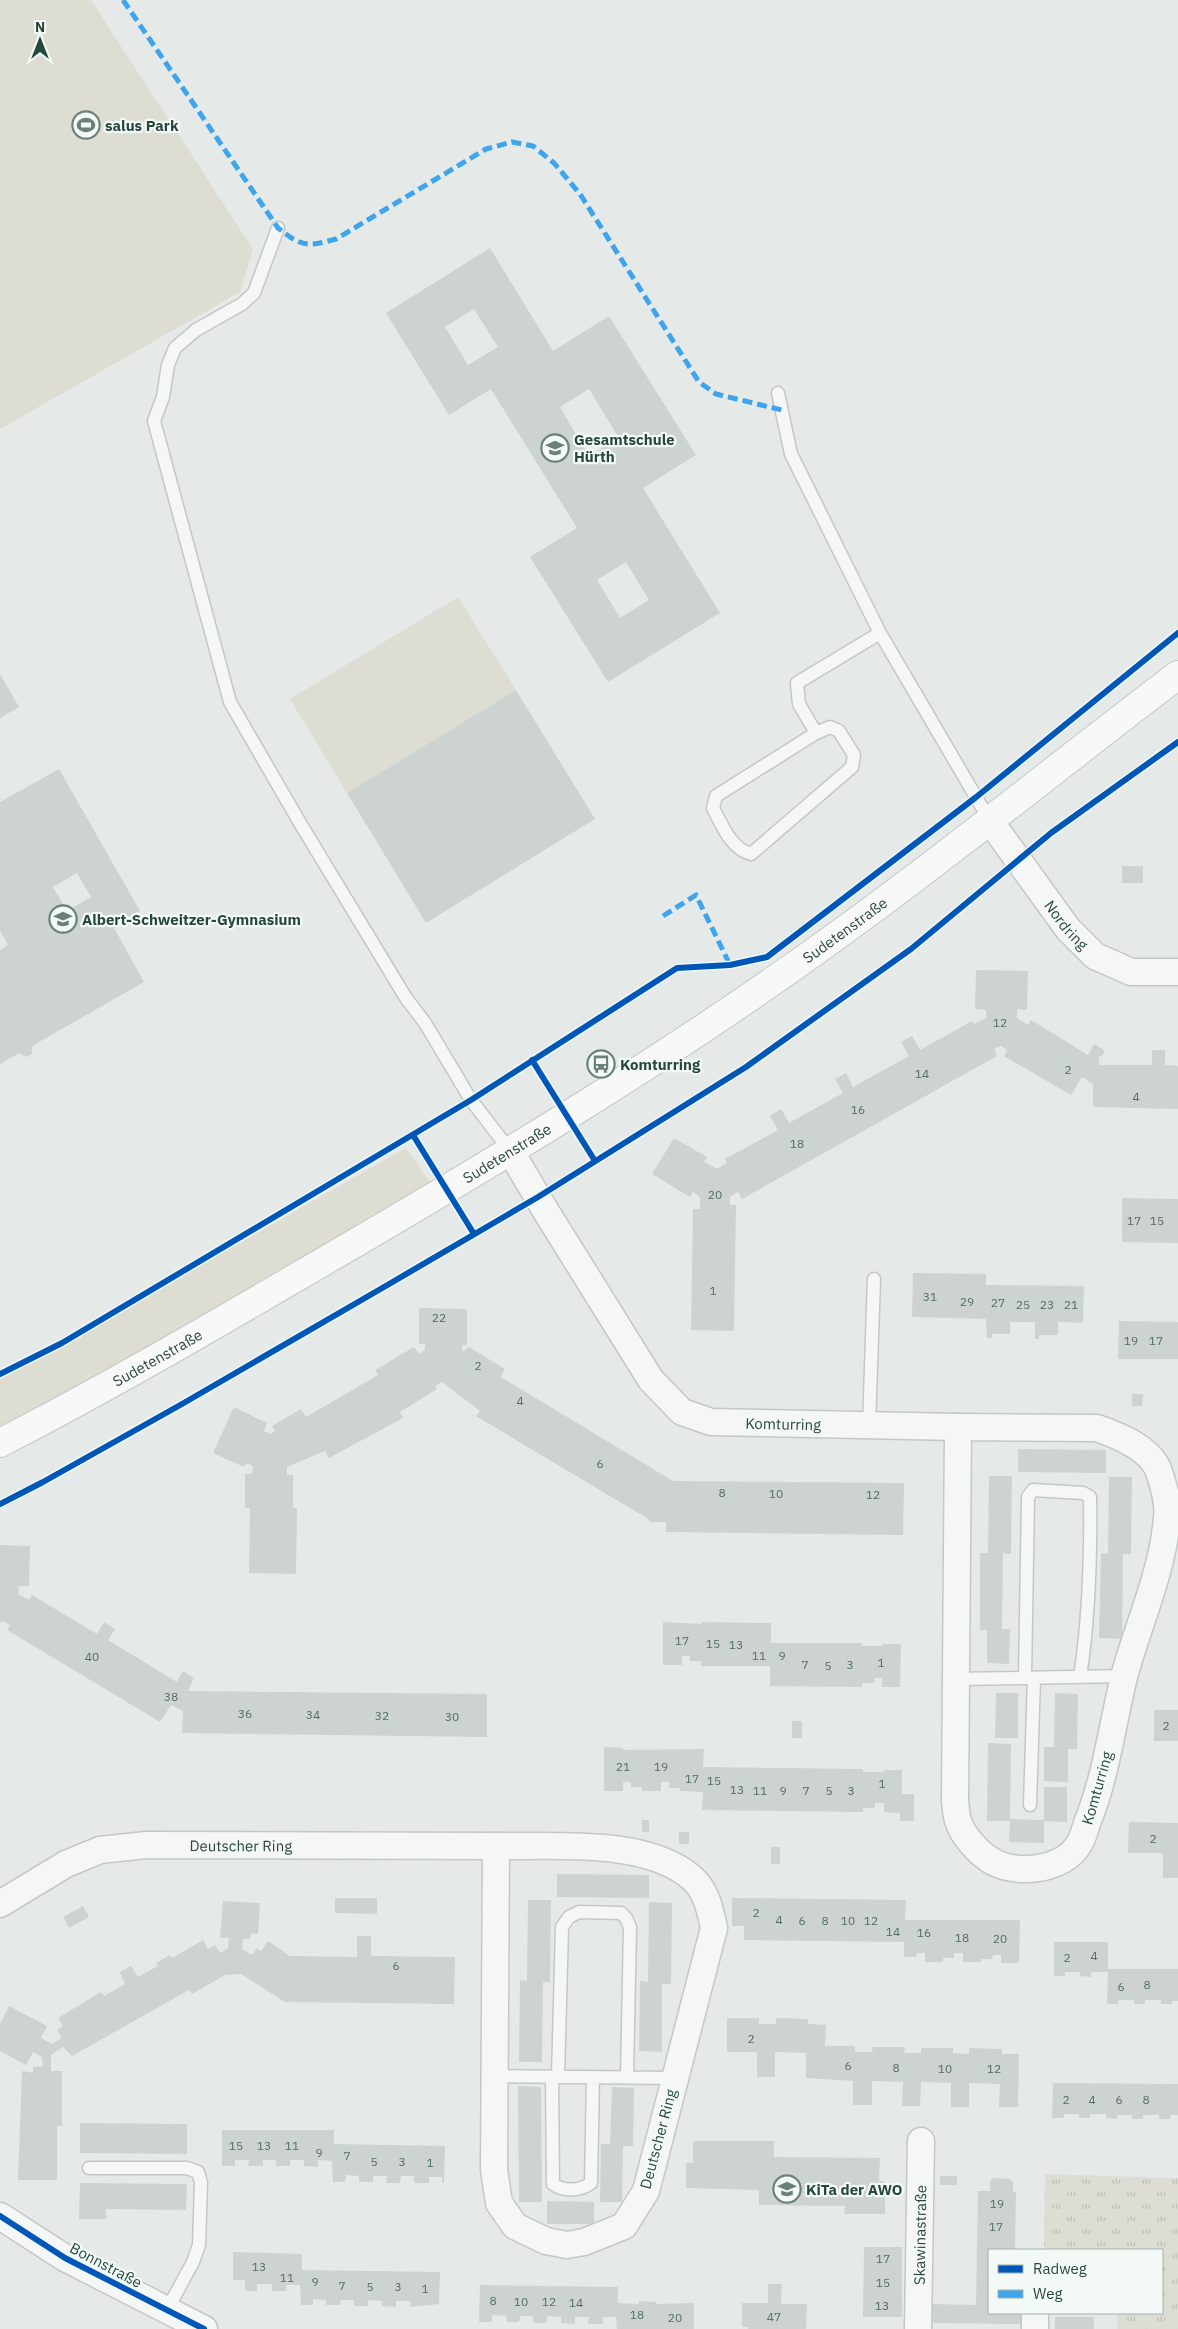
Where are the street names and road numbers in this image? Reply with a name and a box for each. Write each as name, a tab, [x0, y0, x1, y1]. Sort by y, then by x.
street label: Sudetenstraße	[799, 893, 891, 967]
street label: Nordring	[1041, 896, 1093, 954]
street label: Sudetenstraße	[459, 1119, 554, 1187]
street label: Sudetenstraße	[109, 1325, 205, 1390]
street label: Komturring	[745, 1413, 821, 1434]
street label: Komturring	[1077, 1749, 1117, 1827]
street label: Deutscher Ring	[189, 1836, 292, 1855]
street label: Deutscher Ring	[636, 2087, 680, 2191]
street label: Skawinastraße	[909, 2185, 930, 2285]
street label: Bonnstraße	[67, 2238, 145, 2292]

